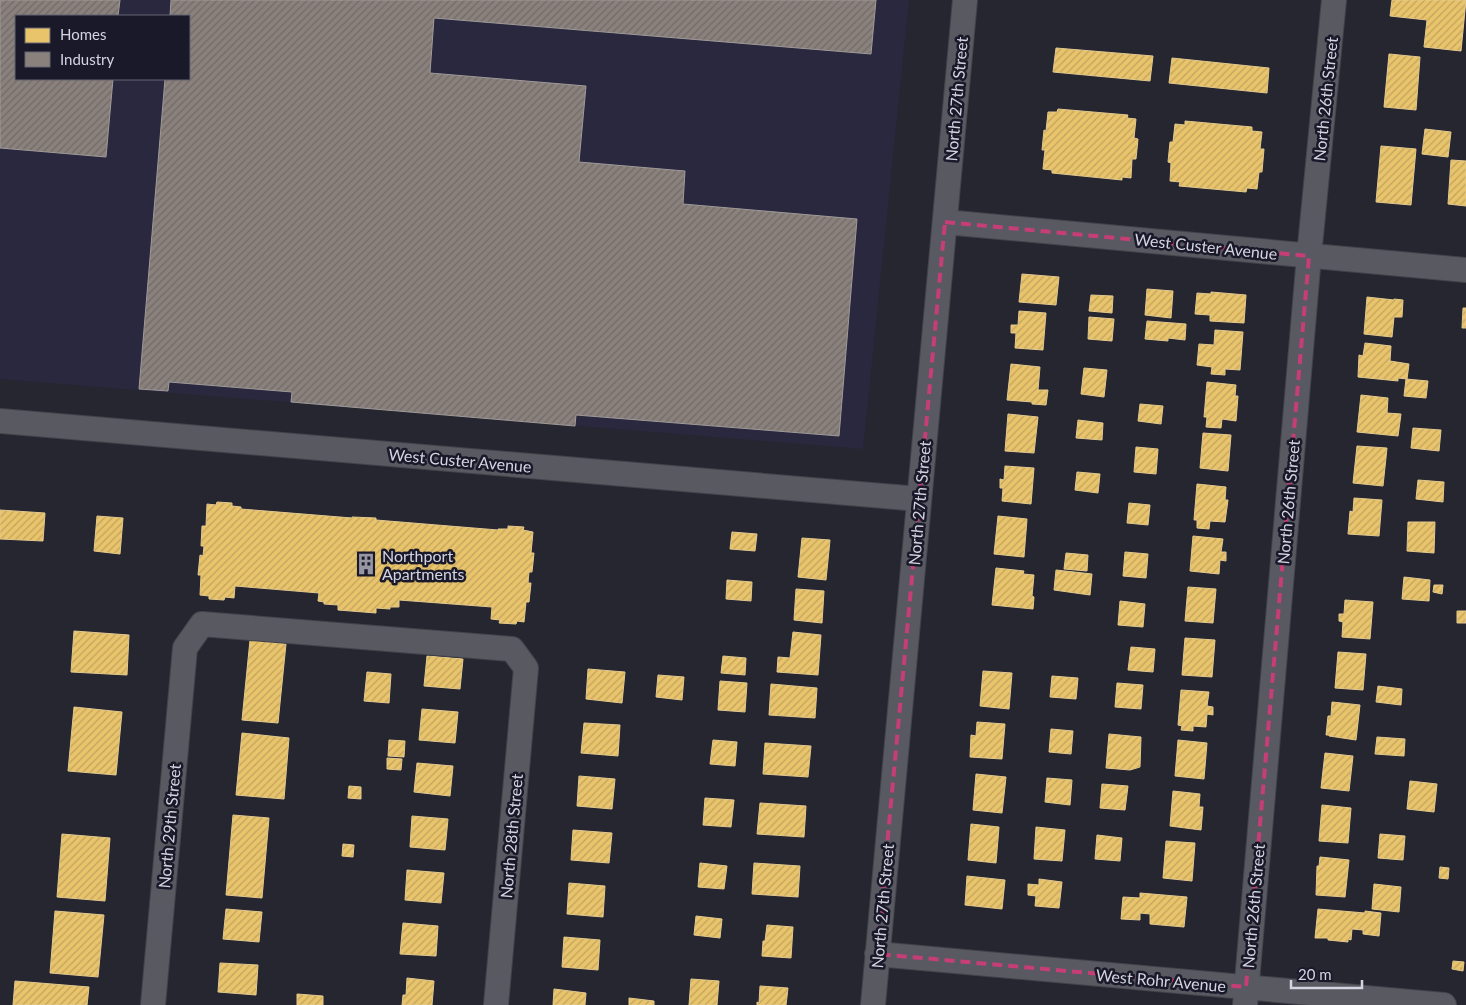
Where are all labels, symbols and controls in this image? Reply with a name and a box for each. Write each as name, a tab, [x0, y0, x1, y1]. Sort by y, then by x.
legend	[15, 15, 190, 80]
text: Homes	[60, 25, 106, 43]
street label: North 27th Street	[941, 36, 971, 162]
street label: North 26th Street	[1309, 36, 1341, 162]
text: Industry	[60, 50, 115, 68]
street label: West Custer Avenue	[1134, 229, 1278, 263]
street label: North 26th Street	[1273, 439, 1303, 565]
street label: North 27th Street	[904, 440, 934, 566]
street label: West Custer Avenue	[388, 444, 532, 476]
place label: Northport Apartments	[382, 546, 464, 583]
building icon: Northport Apartments	[353, 551, 379, 577]
street label: North 29th Street	[154, 763, 184, 889]
street label: North 28th Street	[496, 773, 526, 899]
street label: North 27th Street	[867, 843, 897, 969]
street label: North 26th Street	[1238, 843, 1268, 969]
scale bar	[1291, 958, 1362, 990]
street label: West Rohr Avenue	[1095, 965, 1227, 995]
text: 20 m	[1298, 965, 1332, 983]

